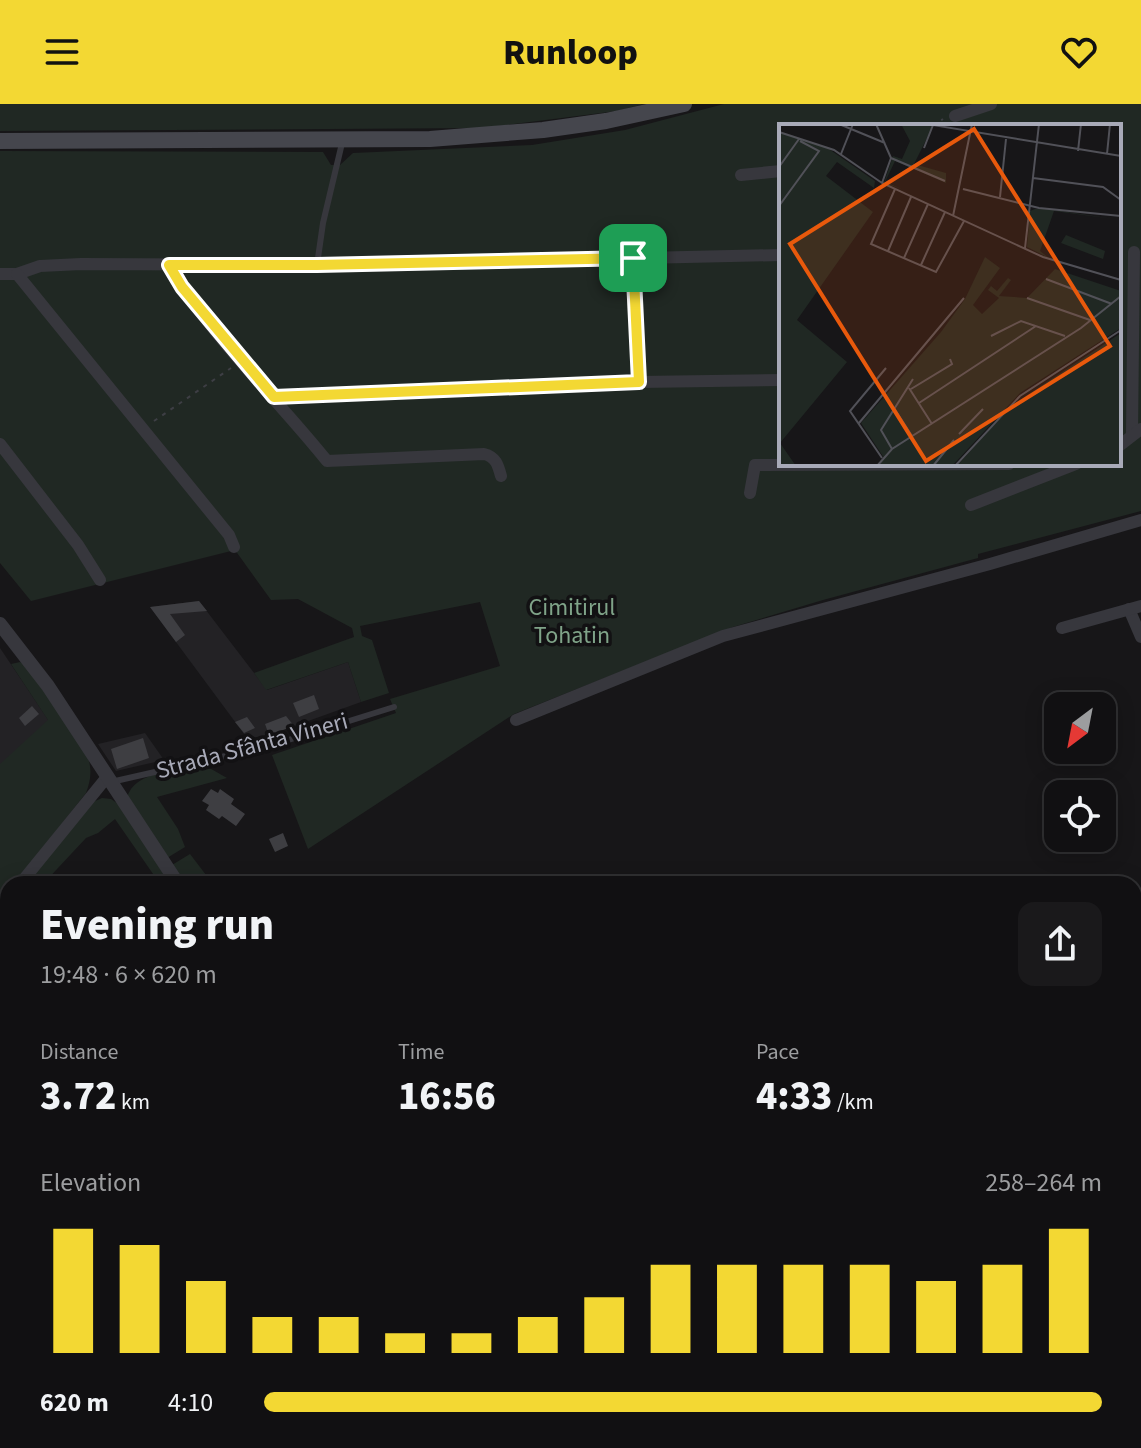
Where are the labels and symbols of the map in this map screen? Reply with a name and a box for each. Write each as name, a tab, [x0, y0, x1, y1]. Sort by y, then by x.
inset map	[779, 124, 1121, 466]
pin	[599, 224, 667, 292]
park label: Cimitirul Tohatin	[529, 590, 615, 653]
north arrow	[1044, 692, 1116, 764]
street label: Strada Sfânta Vineri	[152, 704, 352, 788]

